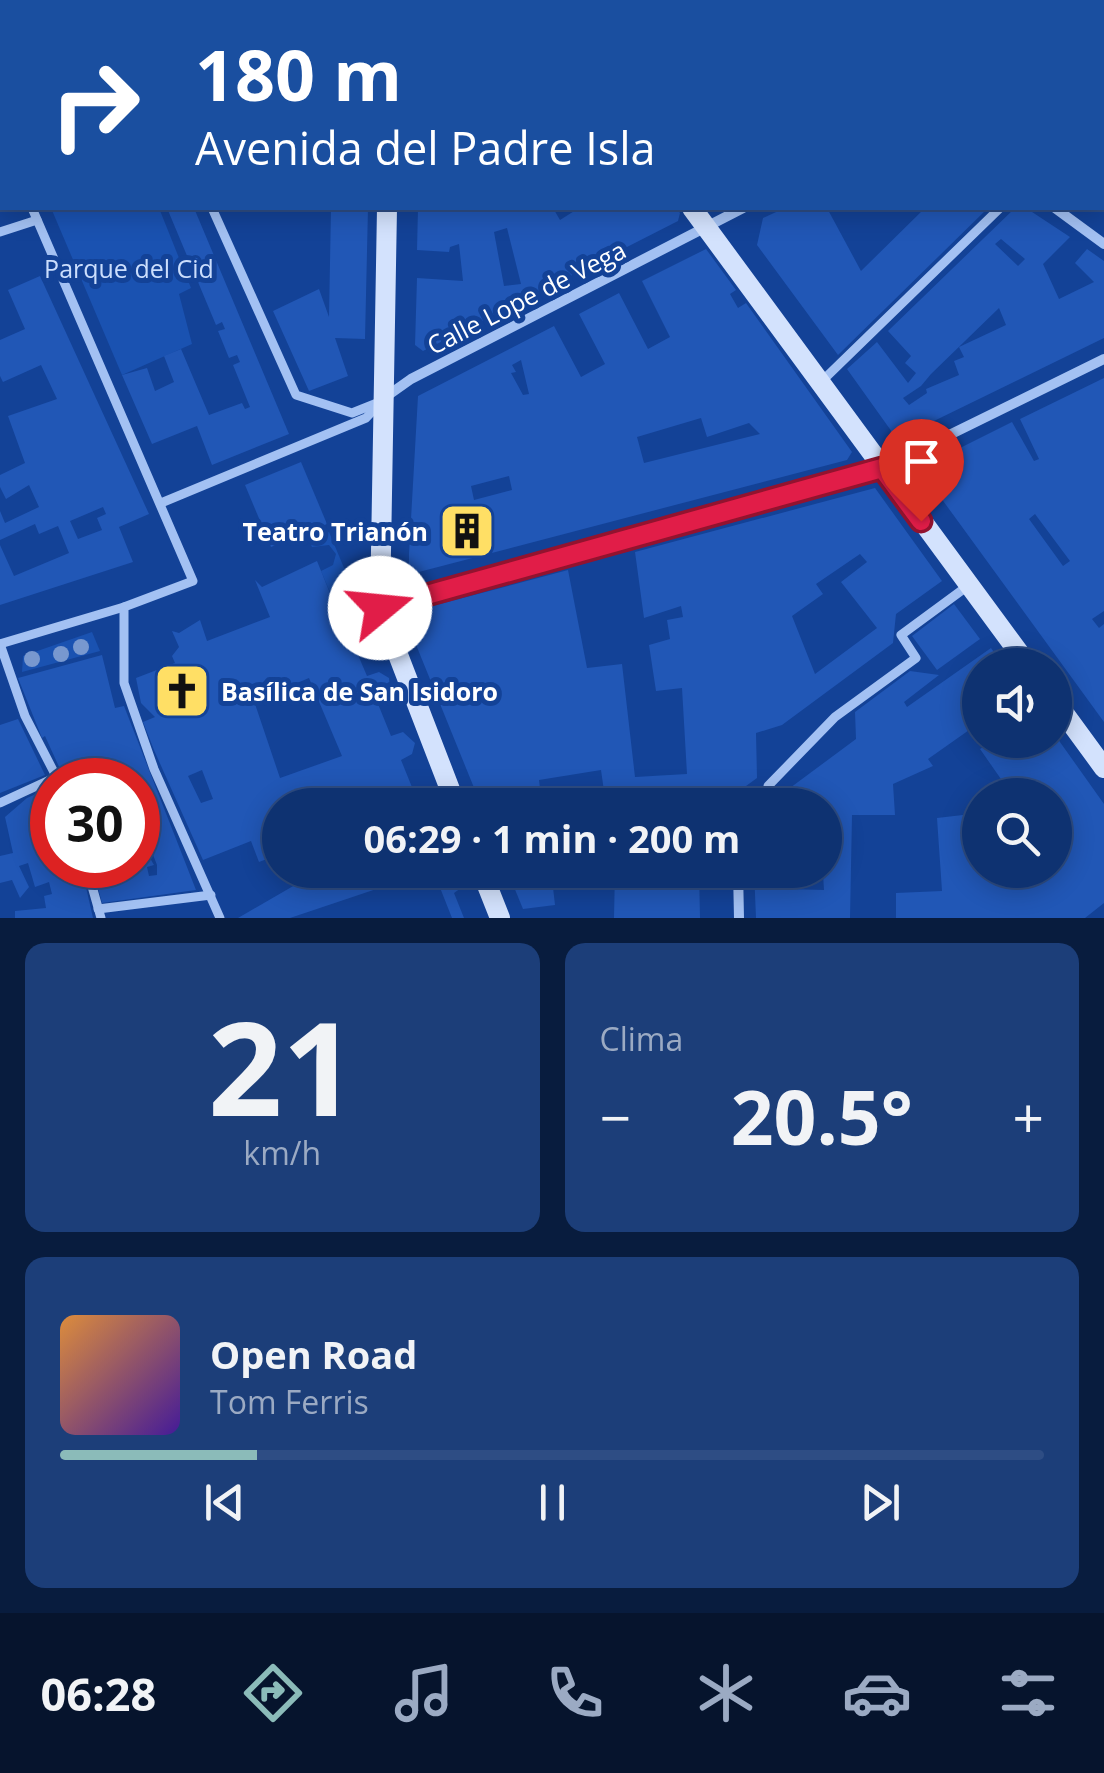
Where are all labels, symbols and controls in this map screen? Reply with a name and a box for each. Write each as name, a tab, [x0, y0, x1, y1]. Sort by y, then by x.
text: 180 m	[195, 26, 402, 122]
icon: right	[30, 40, 160, 170]
text: Avenida del Padre Isla	[195, 117, 656, 178]
street label: Calle Lope de Vega	[421, 232, 631, 362]
park label: Parque del Cid	[44, 251, 214, 285]
pin	[879, 419, 964, 522]
icon: arrive	[894, 434, 949, 489]
building icon: Teatro Trianón	[437, 501, 497, 561]
place label: Teatro Trianón	[243, 514, 428, 548]
position arrow	[328, 556, 432, 660]
map controls	[962, 648, 1072, 888]
button: sound	[962, 648, 1072, 758]
church icon: Basílica de San Isidoro	[152, 661, 212, 721]
place label: Basílica de San Isidoro	[221, 674, 498, 708]
speed limit sign: 30	[30, 758, 160, 888]
button: search	[962, 778, 1072, 888]
text: 06:29 · 1 min · 200 m	[364, 812, 740, 864]
text: 21	[208, 977, 357, 1154]
text: Clima	[600, 1017, 683, 1060]
text: 20.5°	[731, 1065, 913, 1167]
text: −	[600, 1079, 631, 1154]
text: +	[1013, 1079, 1044, 1154]
text: km/h	[243, 1131, 321, 1174]
text: Open Road	[210, 1328, 417, 1380]
text: Tom Ferris	[210, 1380, 369, 1423]
icon: previous	[197, 1475, 252, 1530]
icon: pause	[525, 1475, 580, 1530]
icon: next	[853, 1475, 908, 1530]
icon: directions	[238, 1658, 308, 1728]
icon: music	[389, 1658, 459, 1728]
icon: phone	[540, 1658, 610, 1728]
icon: climate	[691, 1658, 761, 1728]
icon: car	[842, 1658, 912, 1728]
icon: filters	[993, 1658, 1063, 1728]
text: 06:28	[41, 1663, 156, 1724]

